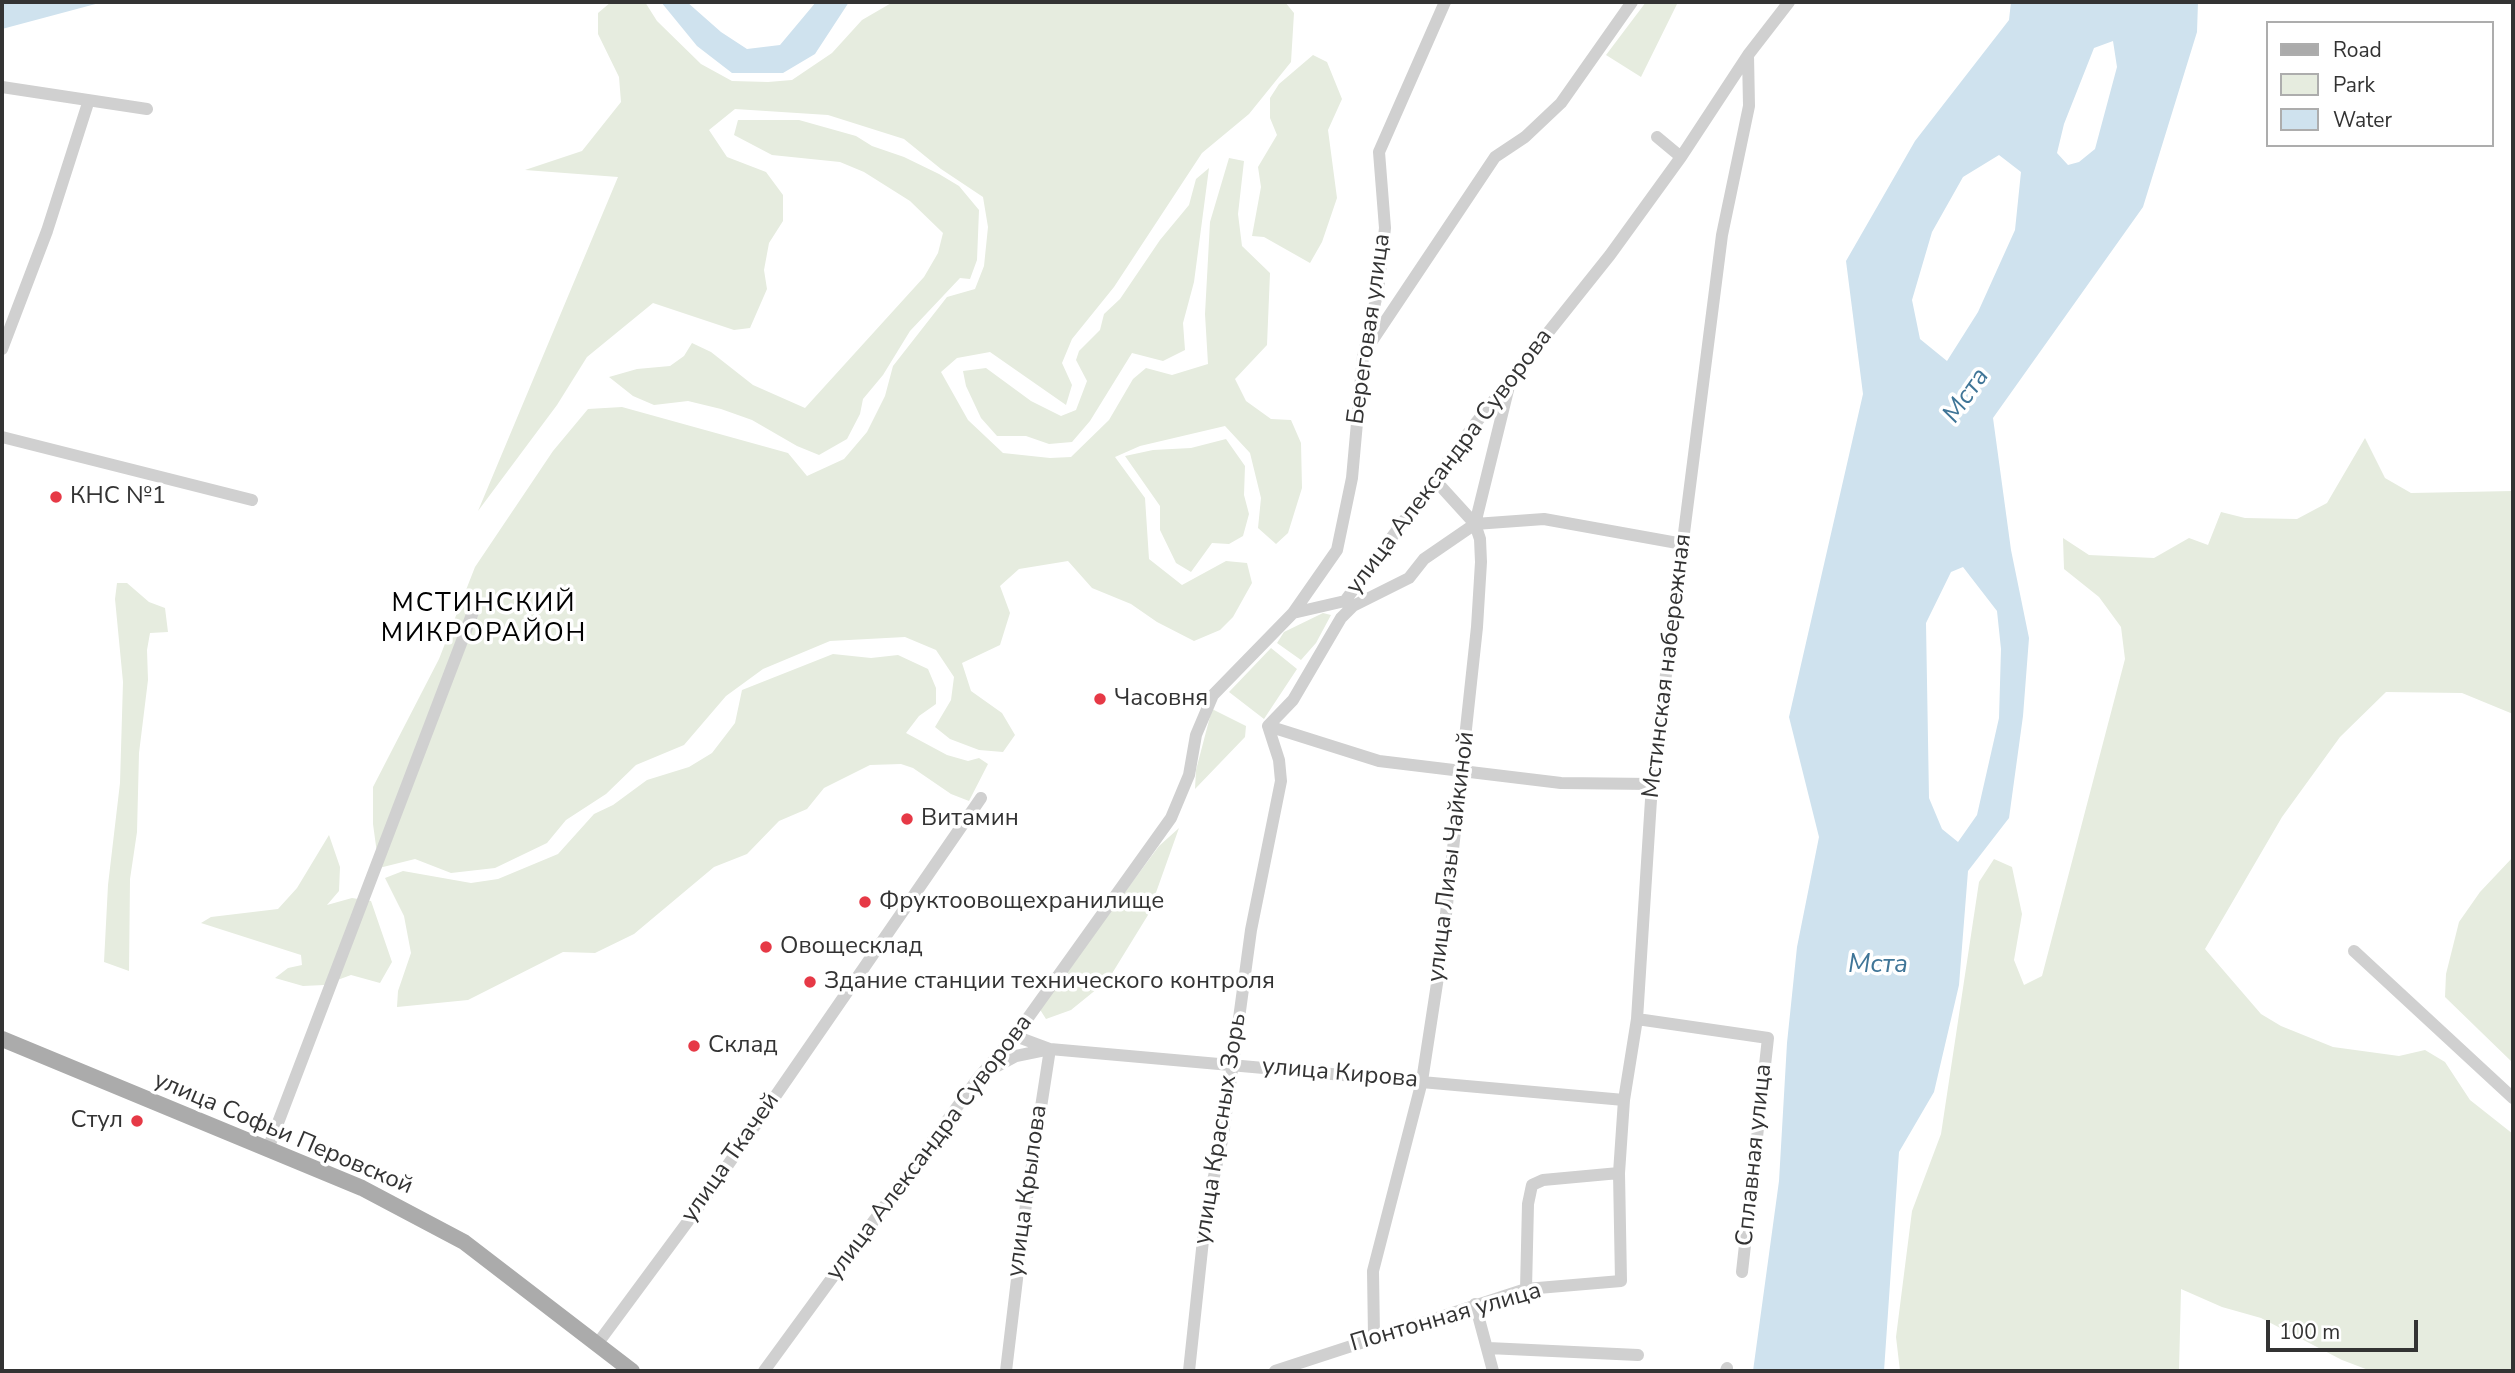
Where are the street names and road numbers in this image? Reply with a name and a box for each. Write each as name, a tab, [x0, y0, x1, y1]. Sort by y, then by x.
street label: Береговая улица	[1342, 232, 1398, 426]
street label: улица Александра Суворова	[1341, 324, 1559, 600]
street label: Мстинская набережная	[1637, 532, 1699, 800]
street label: улица Лизы Чайкиной	[1422, 730, 1482, 984]
street label: улица Александра Суворова	[821, 1010, 1039, 1286]
street label: улица Красных Зорь	[1188, 1011, 1254, 1247]
street label: улица Кирова	[1261, 1053, 1419, 1095]
street label: Сплавная улица	[1731, 1062, 1779, 1248]
street label: улица Софьи Перовской	[149, 1066, 417, 1202]
street label: улица Ткачей	[676, 1088, 786, 1228]
street label: улица Крылова	[1002, 1103, 1054, 1279]
street label: Понтонная улица	[1347, 1277, 1545, 1359]

